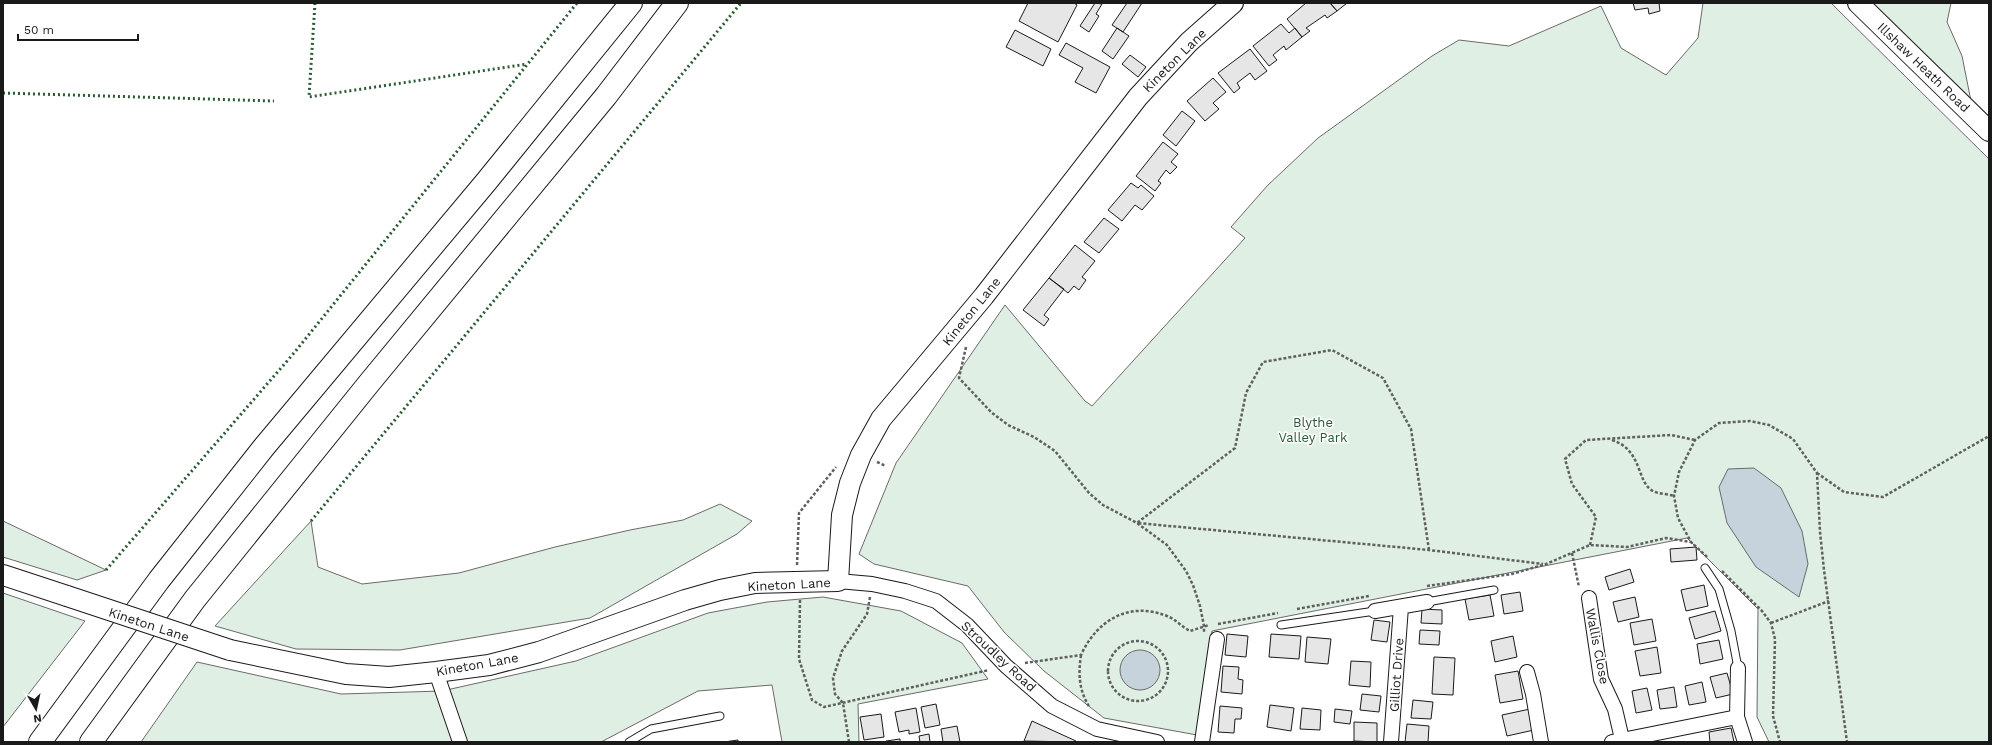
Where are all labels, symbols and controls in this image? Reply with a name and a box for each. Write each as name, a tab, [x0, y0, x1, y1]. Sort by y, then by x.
scale bar	[18, 16, 138, 42]
street label: Illshaw Heath Road	[1874, 19, 1973, 115]
text: 50 m	[24, 23, 54, 37]
street label: Kineton Lane	[1139, 25, 1209, 95]
street label: Kineton Lane	[939, 274, 1004, 349]
park label: Blythe Valley Park	[1279, 415, 1348, 445]
street label: Kineton Lane	[747, 575, 831, 594]
street label: Kineton Lane	[107, 604, 191, 645]
street label: Wallis Close	[1583, 607, 1612, 685]
street label: Stroudley Road	[958, 618, 1039, 695]
street label: Gilliot Drive	[1386, 638, 1407, 713]
street label: Kineton Lane	[435, 650, 520, 679]
north arrow	[16, 689, 56, 729]
text: N	[32, 711, 43, 725]

